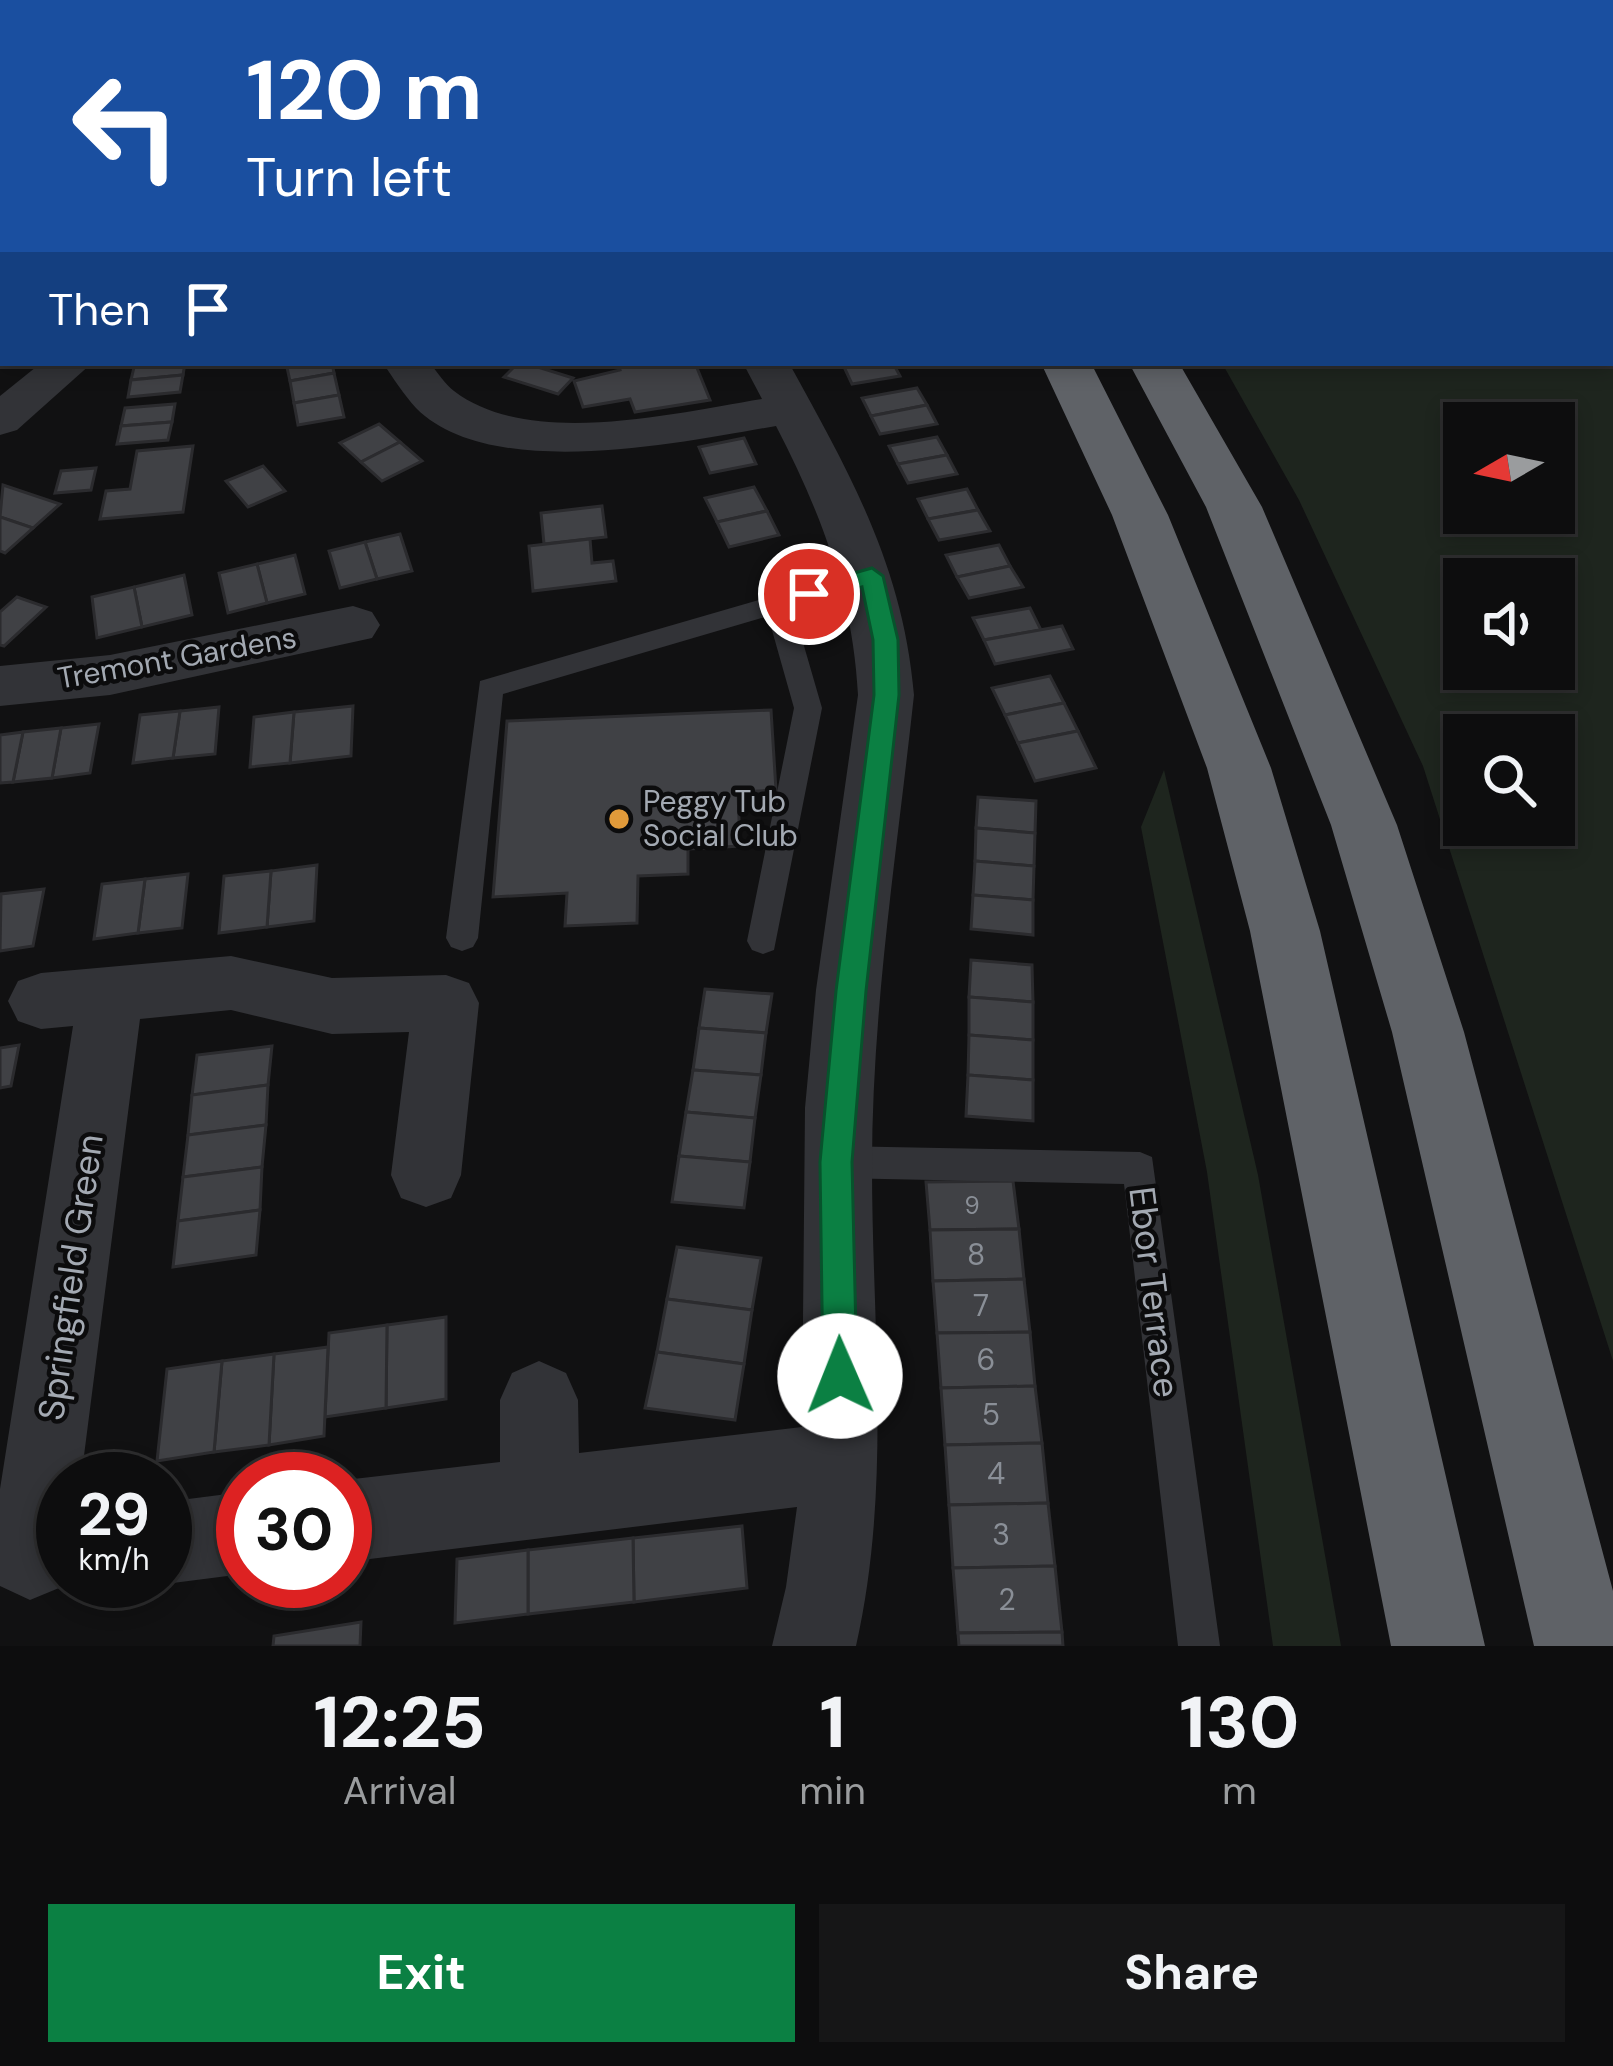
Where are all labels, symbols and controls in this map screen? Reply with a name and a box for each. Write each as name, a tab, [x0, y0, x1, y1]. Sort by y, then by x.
text: 120 m	[246, 36, 483, 145]
icon: left	[48, 48, 204, 204]
text: Turn left	[246, 142, 452, 213]
icon: arrive	[175, 276, 241, 342]
text: Then	[48, 280, 151, 339]
north arrow	[1443, 402, 1575, 534]
map controls	[1443, 402, 1575, 846]
pin	[758, 543, 860, 645]
button: sound	[1443, 558, 1575, 690]
icon: arrive	[776, 561, 842, 627]
street label: Tremont Gardens	[54, 617, 299, 698]
button: search	[1443, 714, 1575, 846]
place label: Peggy Tub Social Club	[643, 782, 798, 855]
marker: Peggy Tub Social Club	[606, 806, 632, 832]
street label: Springfield Green	[27, 1131, 114, 1423]
street label: Ebor Terrace	[1118, 1184, 1191, 1400]
house number: 9	[964, 1190, 980, 1221]
house number: 8	[967, 1235, 985, 1274]
house number: 7	[973, 1286, 989, 1325]
position arrow	[777, 1313, 903, 1439]
house number: 6	[977, 1340, 995, 1379]
house number: 5	[982, 1395, 1000, 1434]
speed limit sign: 30	[216, 1452, 372, 1608]
house number: 4	[987, 1454, 1005, 1493]
text: 29	[78, 1475, 150, 1554]
house number: 3	[992, 1515, 1010, 1554]
text: km/h	[79, 1540, 149, 1579]
house number: 2	[998, 1580, 1016, 1619]
text: 12:25	[313, 1676, 486, 1769]
text: 1	[819, 1676, 846, 1769]
text: 130	[1179, 1676, 1300, 1769]
text: Arrival	[343, 1765, 456, 1816]
text: min	[799, 1765, 866, 1816]
text: m	[1222, 1765, 1257, 1816]
button: Exit	[48, 1904, 795, 2042]
button: Share	[819, 1904, 1565, 2042]

